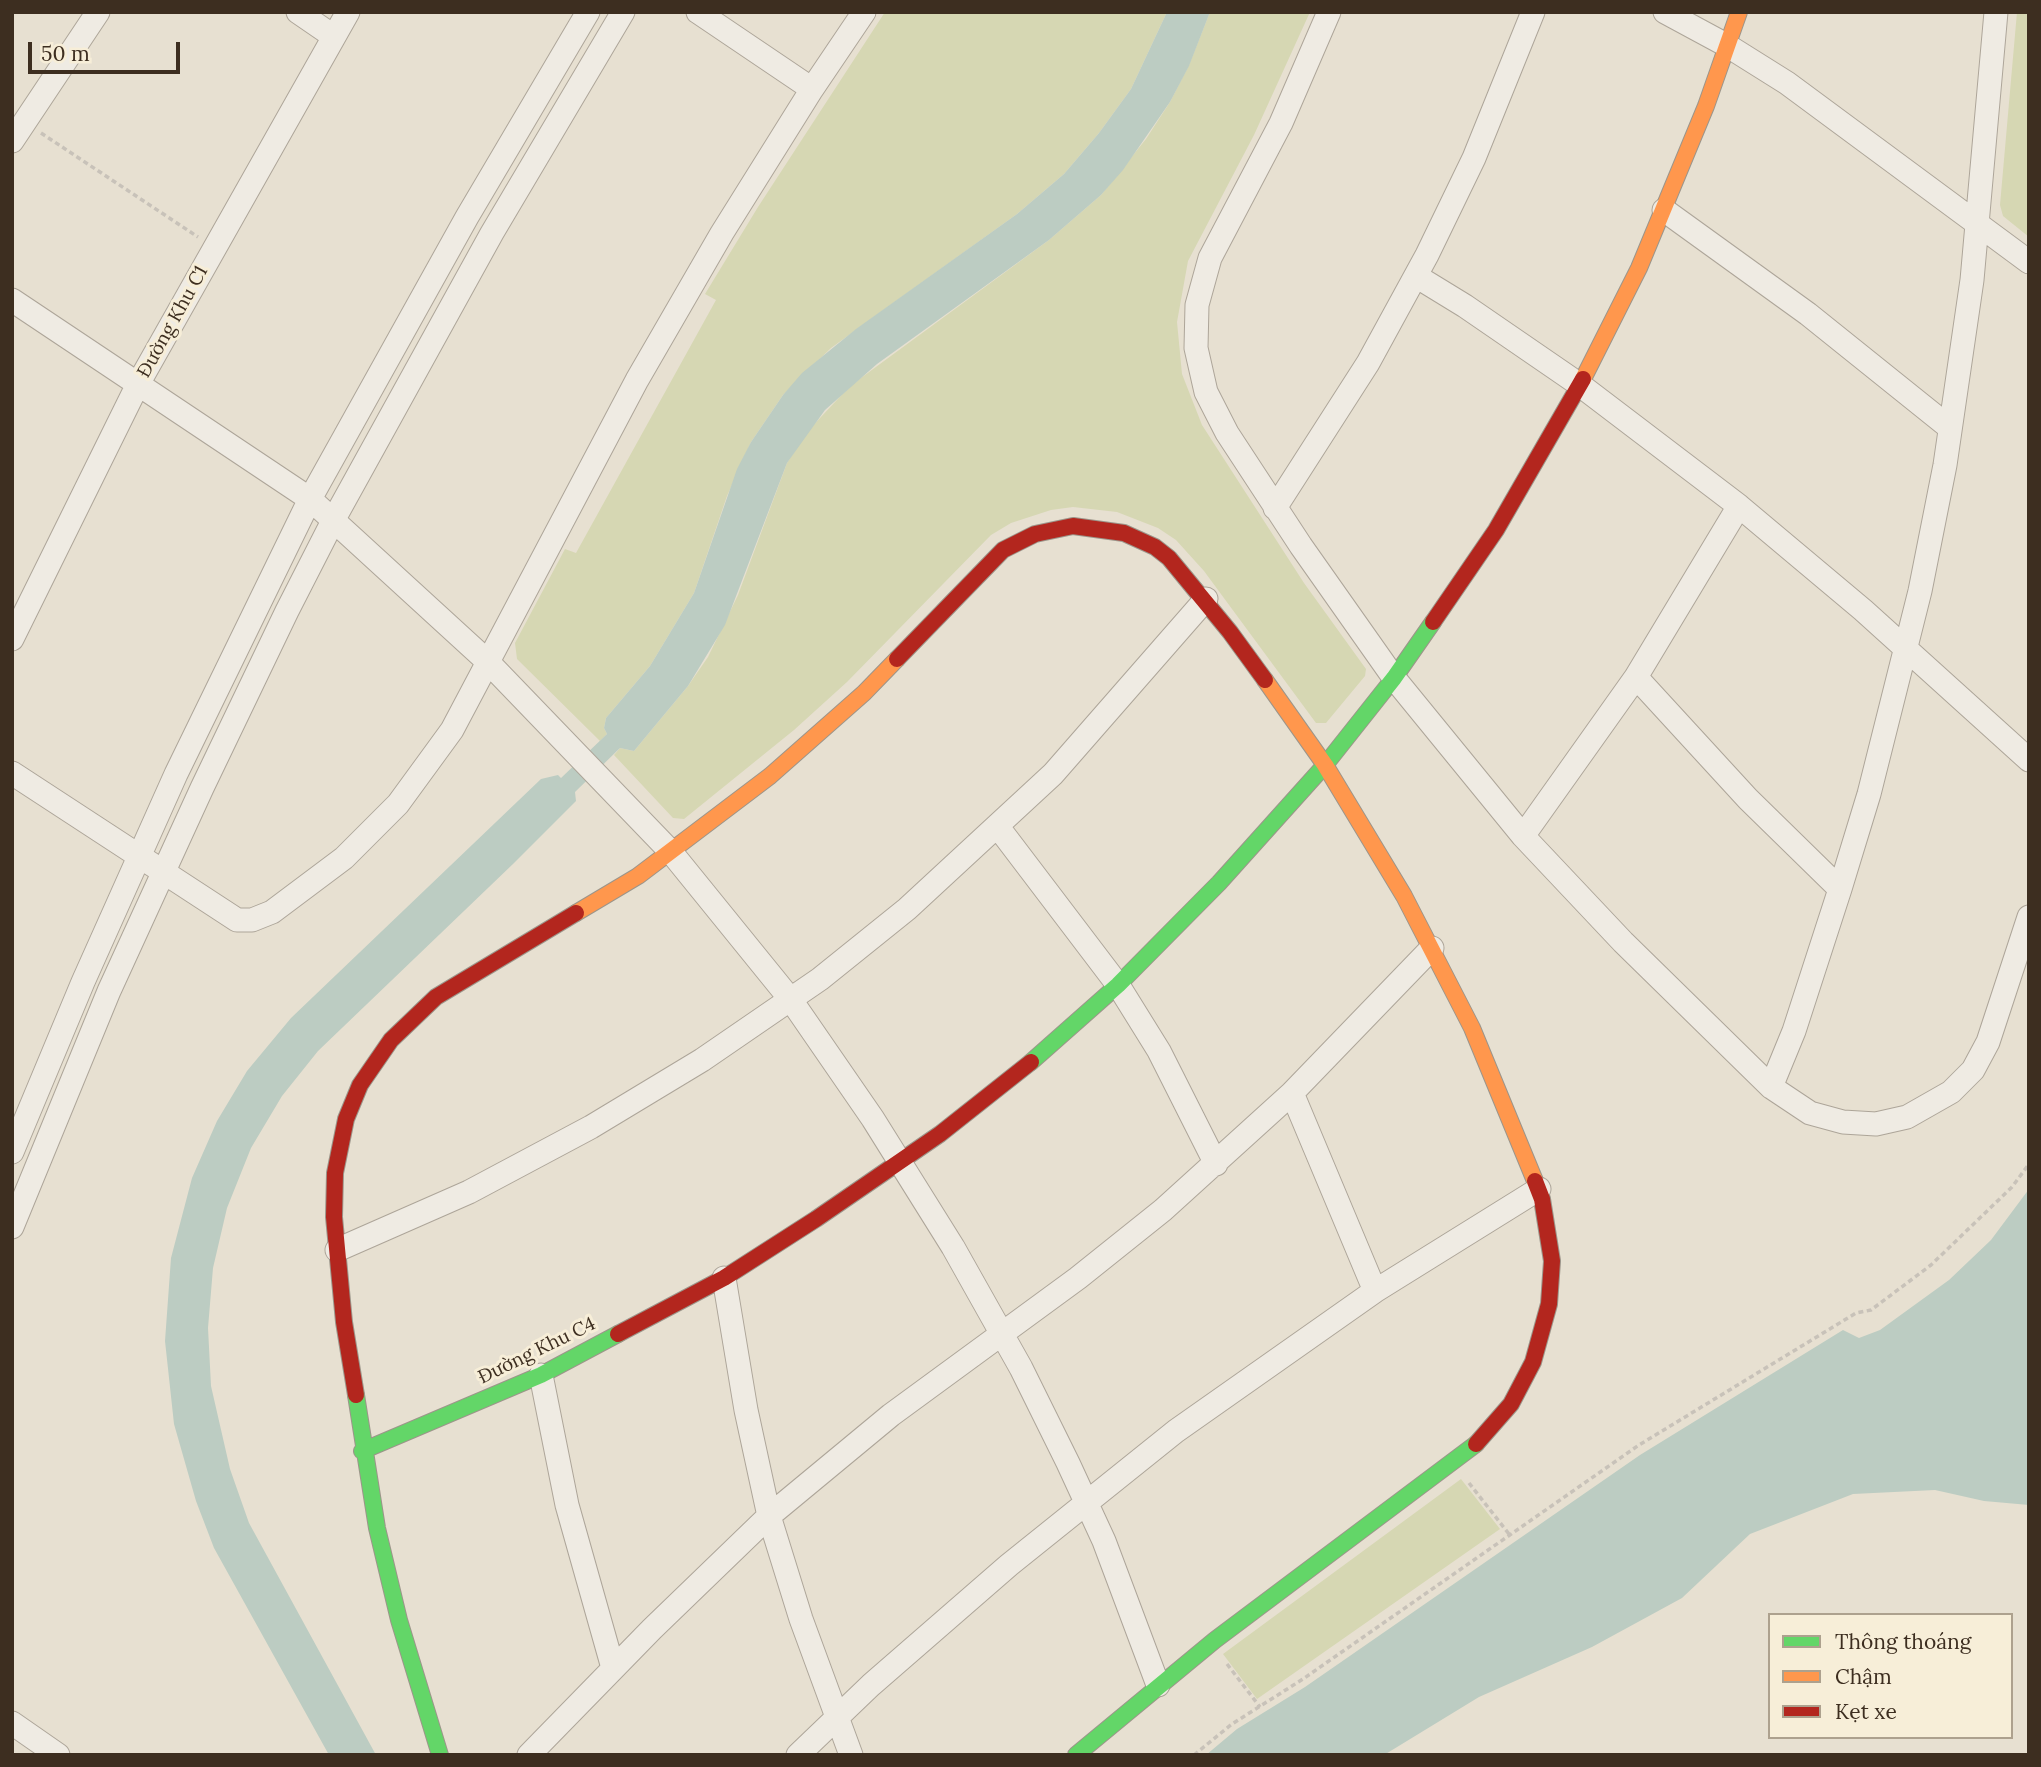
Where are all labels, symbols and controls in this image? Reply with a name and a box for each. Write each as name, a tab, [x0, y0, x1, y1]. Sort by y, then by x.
scale bar	[32, 28, 184, 72]
text: 50 m	[41, 40, 90, 67]
street label: Đường Khu C1	[133, 262, 213, 382]
street label: Đường Khu C4	[475, 1313, 599, 1389]
legend	[1768, 1613, 2013, 1739]
text: Thông thoáng	[1835, 1628, 1971, 1655]
text: Chậm	[1835, 1663, 1892, 1690]
text: Kẹt xe	[1835, 1698, 1897, 1725]

